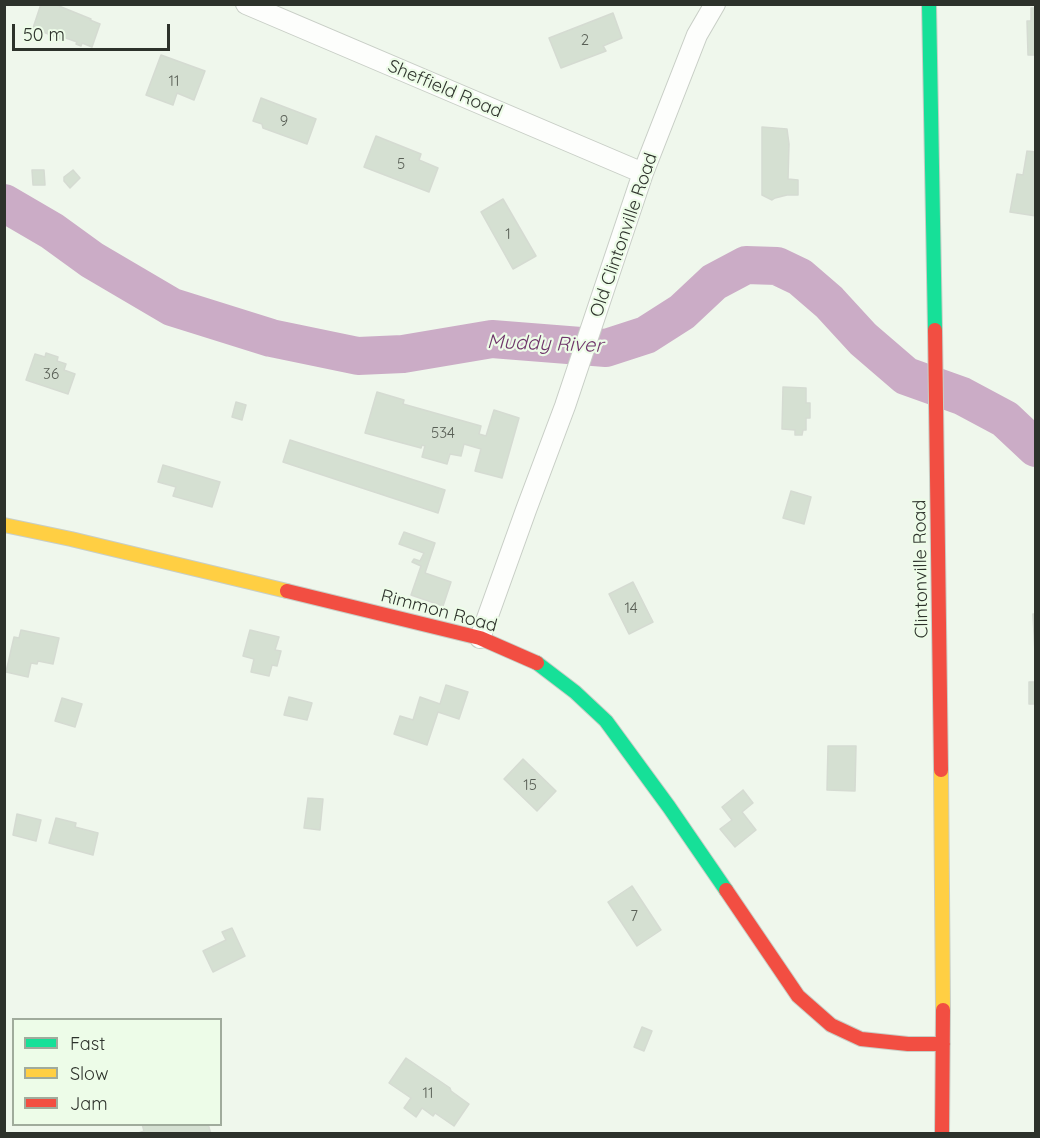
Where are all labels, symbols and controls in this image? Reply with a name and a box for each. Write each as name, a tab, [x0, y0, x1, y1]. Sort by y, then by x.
scale bar	[15, 12, 172, 50]
text: 50 m	[23, 23, 65, 46]
house number: 2	[581, 31, 589, 49]
street label: Sheffield Road	[385, 55, 505, 123]
house number: 11	[168, 72, 180, 90]
house number: 9	[280, 112, 288, 130]
street label: Old Clintonville Road	[586, 150, 662, 320]
house number: 5	[397, 155, 405, 173]
house number: 1	[505, 225, 511, 243]
water label: Muddy River	[487, 330, 603, 358]
house number: 36	[43, 365, 59, 383]
house number: 534	[431, 424, 455, 442]
street label: Clintonville Road	[909, 500, 933, 638]
street label: Rimmon Road	[378, 585, 500, 637]
house number: 14	[624, 599, 638, 617]
house number: 15	[523, 776, 537, 794]
house number: 7	[630, 907, 638, 925]
legend	[12, 1018, 222, 1126]
text: Fast	[70, 1032, 105, 1055]
text: Slow	[70, 1062, 108, 1085]
house number: 11	[422, 1084, 434, 1102]
text: Jam	[70, 1092, 108, 1115]

